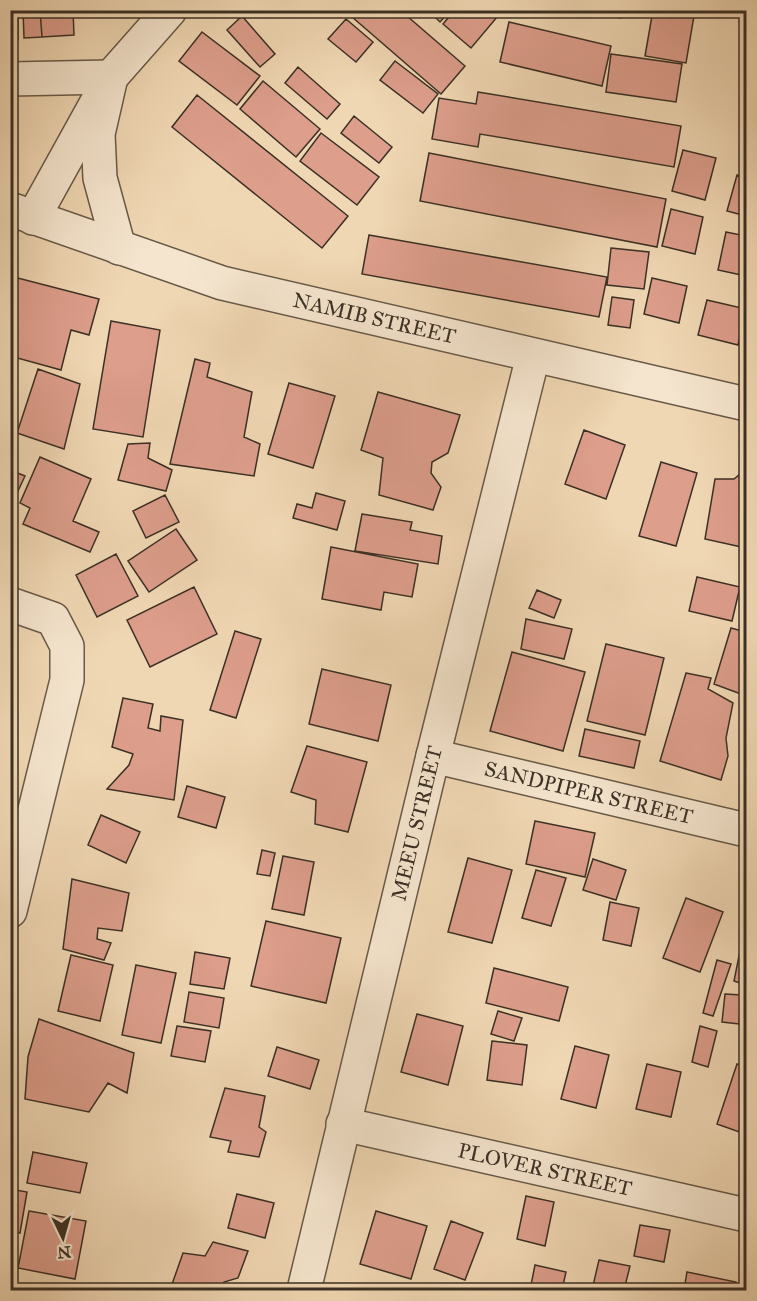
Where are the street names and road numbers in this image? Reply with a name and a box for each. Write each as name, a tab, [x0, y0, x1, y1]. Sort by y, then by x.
street label: NAMIB STREET	[290, 287, 459, 350]
street label: MEEU STREET	[385, 743, 448, 903]
street label: SANDPIPER STREET	[482, 756, 696, 830]
street label: PLOVER STREET	[455, 1137, 634, 1202]

